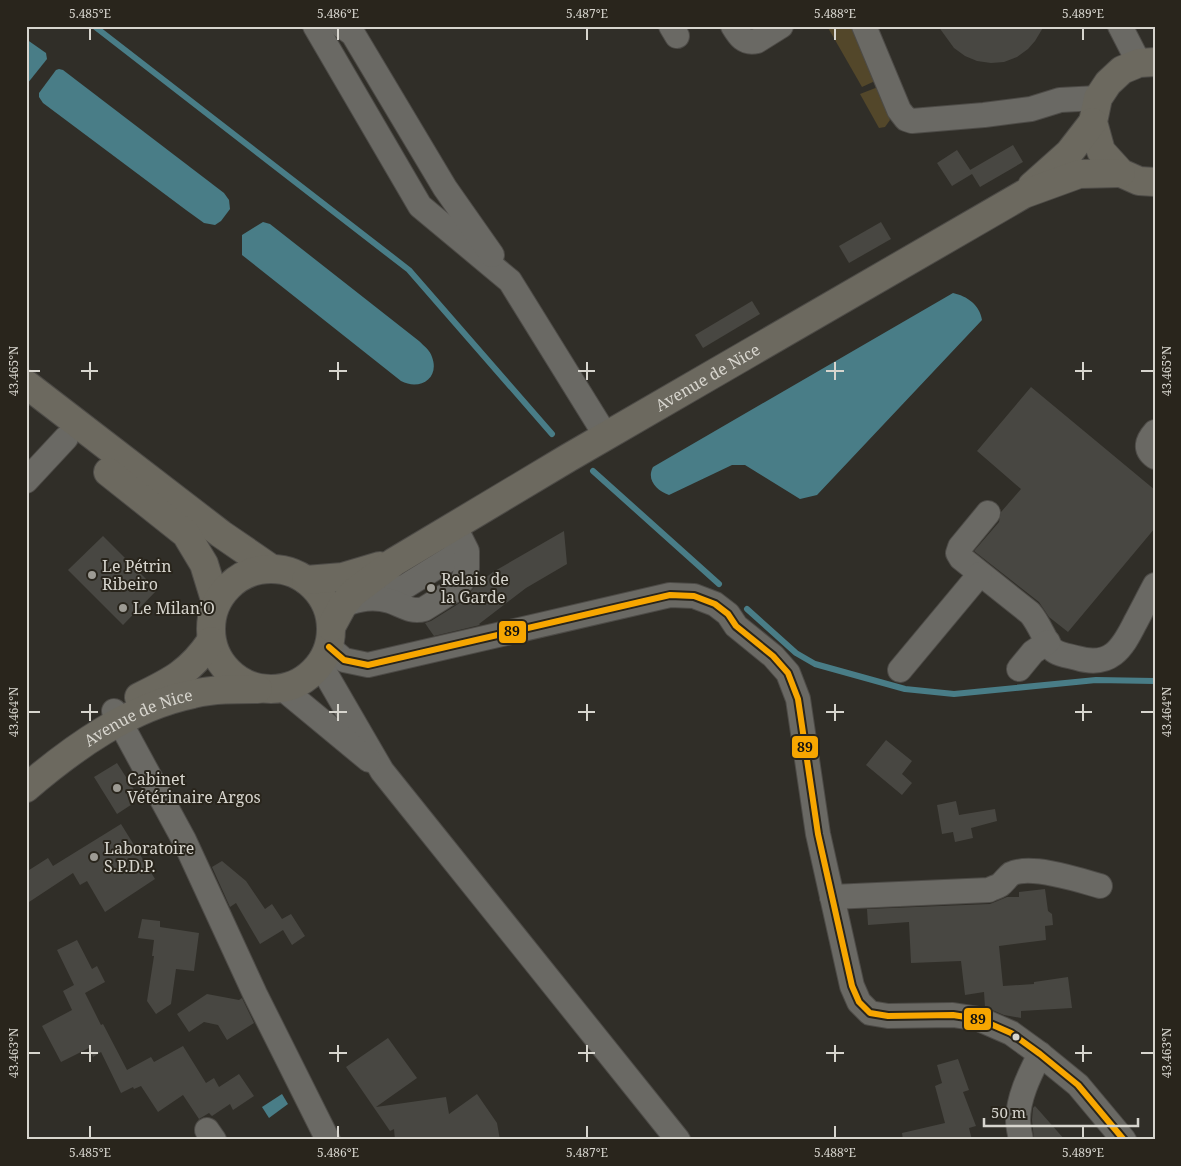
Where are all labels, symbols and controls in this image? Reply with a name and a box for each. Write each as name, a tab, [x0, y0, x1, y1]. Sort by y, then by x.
text: 5.485°E	[69, 5, 111, 22]
text: 5.486°E	[317, 5, 359, 22]
text: 5.487°E	[566, 5, 608, 22]
text: 5.488°E	[814, 5, 856, 22]
text: 5.489°E	[1062, 5, 1104, 22]
street label: Avenue de Nice	[651, 338, 764, 416]
text: 43.465°N	[5, 346, 22, 396]
text: 43.465°N	[1158, 346, 1175, 396]
place label: Le Pétrin Ribeiro	[102, 555, 172, 595]
place label: Relais de la Garde	[441, 568, 509, 608]
marker: Le Pétrin Ribeiro	[86, 569, 98, 581]
marker: Relais de la Garde	[425, 582, 437, 594]
place label: Le Milan'O	[133, 597, 215, 619]
marker: Le Milan'O	[117, 602, 129, 614]
line badge: 89	[498, 620, 527, 644]
text: 89	[504, 621, 520, 640]
street label: Avenue de Nice	[79, 683, 195, 751]
text: 43.464°N	[5, 687, 22, 737]
text: 43.464°N	[1158, 687, 1175, 737]
line badge: 89	[791, 735, 819, 759]
text: 89	[797, 737, 813, 756]
place label: Cabinet Vétérinaire Argos	[127, 768, 261, 808]
marker: Cabinet Vétérinaire Argos	[111, 782, 123, 794]
place label: Laboratoire S.P.D.P.	[104, 837, 194, 877]
marker: Laboratoire S.P.D.P.	[88, 851, 100, 863]
line badge: 89	[963, 1007, 992, 1031]
text: 89	[970, 1009, 986, 1028]
text: 43.463°N	[5, 1028, 22, 1078]
text: 43.463°N	[1158, 1028, 1175, 1078]
unlabelled marker	[1011, 1032, 1021, 1042]
scale bar	[984, 1096, 1137, 1128]
text: 50 m	[991, 1102, 1026, 1122]
text: 5.485°E	[69, 1144, 111, 1161]
text: 5.486°E	[317, 1144, 359, 1161]
text: 5.487°E	[566, 1144, 608, 1161]
text: 5.488°E	[814, 1144, 856, 1161]
text: 5.489°E	[1062, 1144, 1104, 1161]

